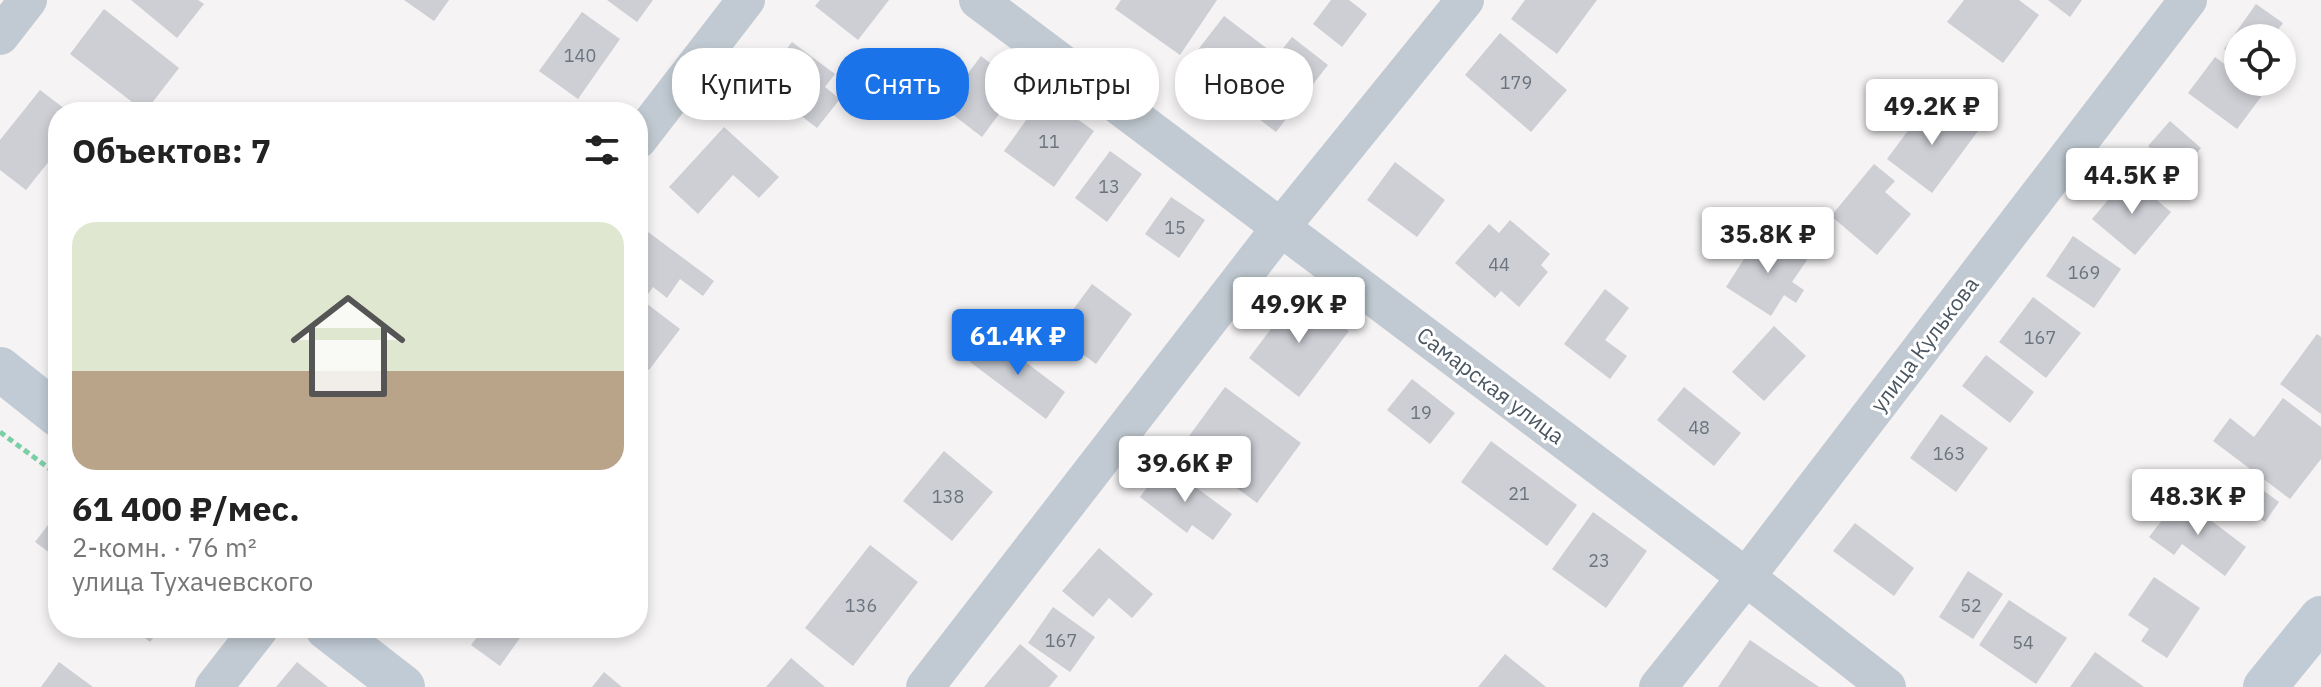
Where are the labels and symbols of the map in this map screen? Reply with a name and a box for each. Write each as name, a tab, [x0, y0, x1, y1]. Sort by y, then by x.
house number: 140	[564, 44, 596, 67]
house number: 179	[1500, 71, 1532, 94]
pin: 49.2K ₽	[1858, 79, 2006, 147]
house number: 11	[1038, 130, 1060, 153]
pin: 44.5K ₽	[2058, 148, 2206, 216]
house number: 13	[1098, 175, 1120, 198]
pin: 35.8K ₽	[1694, 207, 1842, 275]
house number: 15	[1164, 216, 1186, 239]
house number: 44	[1488, 253, 1510, 276]
house number: 169	[2068, 261, 2100, 284]
street label: улица Кулькова	[1863, 270, 1985, 418]
pin: 49.9K ₽	[1225, 277, 1373, 345]
pin: 61.4K ₽	[944, 309, 1092, 377]
street label: Самарская улица	[1411, 320, 1571, 450]
house number: 167	[2024, 326, 2056, 349]
house number: 19	[1410, 401, 1432, 424]
house number: 48	[1688, 416, 1710, 439]
pin: 39.6K ₽	[1111, 436, 1259, 504]
house number: 163	[1933, 442, 1965, 465]
pin: 48.3K ₽	[2124, 469, 2272, 537]
house number: 21	[1508, 482, 1530, 505]
house number: 138	[932, 485, 964, 508]
house number: 23	[1588, 549, 1610, 572]
house number: 136	[845, 594, 877, 617]
house number: 52	[1960, 594, 1982, 617]
house number: 167	[1045, 629, 1077, 652]
house number: 54	[2012, 631, 2034, 654]

